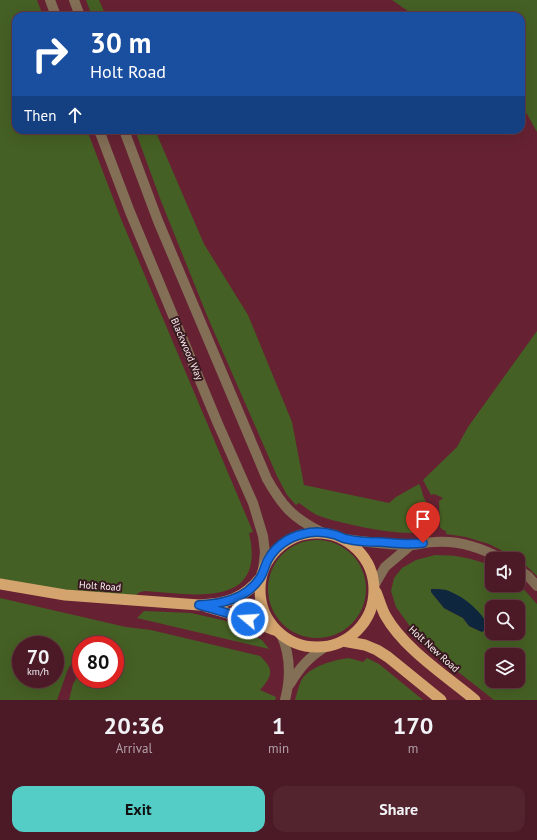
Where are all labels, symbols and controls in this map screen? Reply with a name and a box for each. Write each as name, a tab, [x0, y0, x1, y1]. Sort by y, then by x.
text: 30 m	[90, 24, 151, 61]
icon: right	[24, 28, 76, 80]
text: Holt Road	[90, 60, 166, 83]
icon: ahead	[64, 104, 86, 126]
text: Then	[24, 106, 56, 125]
street label: Blackwood Way	[168, 316, 206, 382]
pin	[406, 502, 440, 543]
icon: arrive	[412, 508, 434, 530]
map controls	[485, 552, 525, 688]
button: sound	[485, 552, 525, 592]
street label: Holt Road	[78, 578, 122, 594]
position arrow	[227, 598, 269, 640]
button: search	[485, 600, 525, 640]
street label: Holt New Road	[406, 623, 462, 675]
speed limit sign: 80	[72, 636, 124, 688]
text: 70	[27, 644, 49, 670]
button: layers	[485, 648, 525, 688]
text: km/h	[27, 665, 49, 678]
text: 20:36	[104, 710, 164, 741]
text: 1	[272, 710, 285, 741]
text: 170	[393, 710, 433, 741]
text: Arrival	[116, 740, 152, 757]
text: min	[268, 740, 289, 757]
text: m	[408, 740, 418, 757]
button: Exit	[12, 786, 265, 832]
button: Share	[273, 786, 525, 832]

